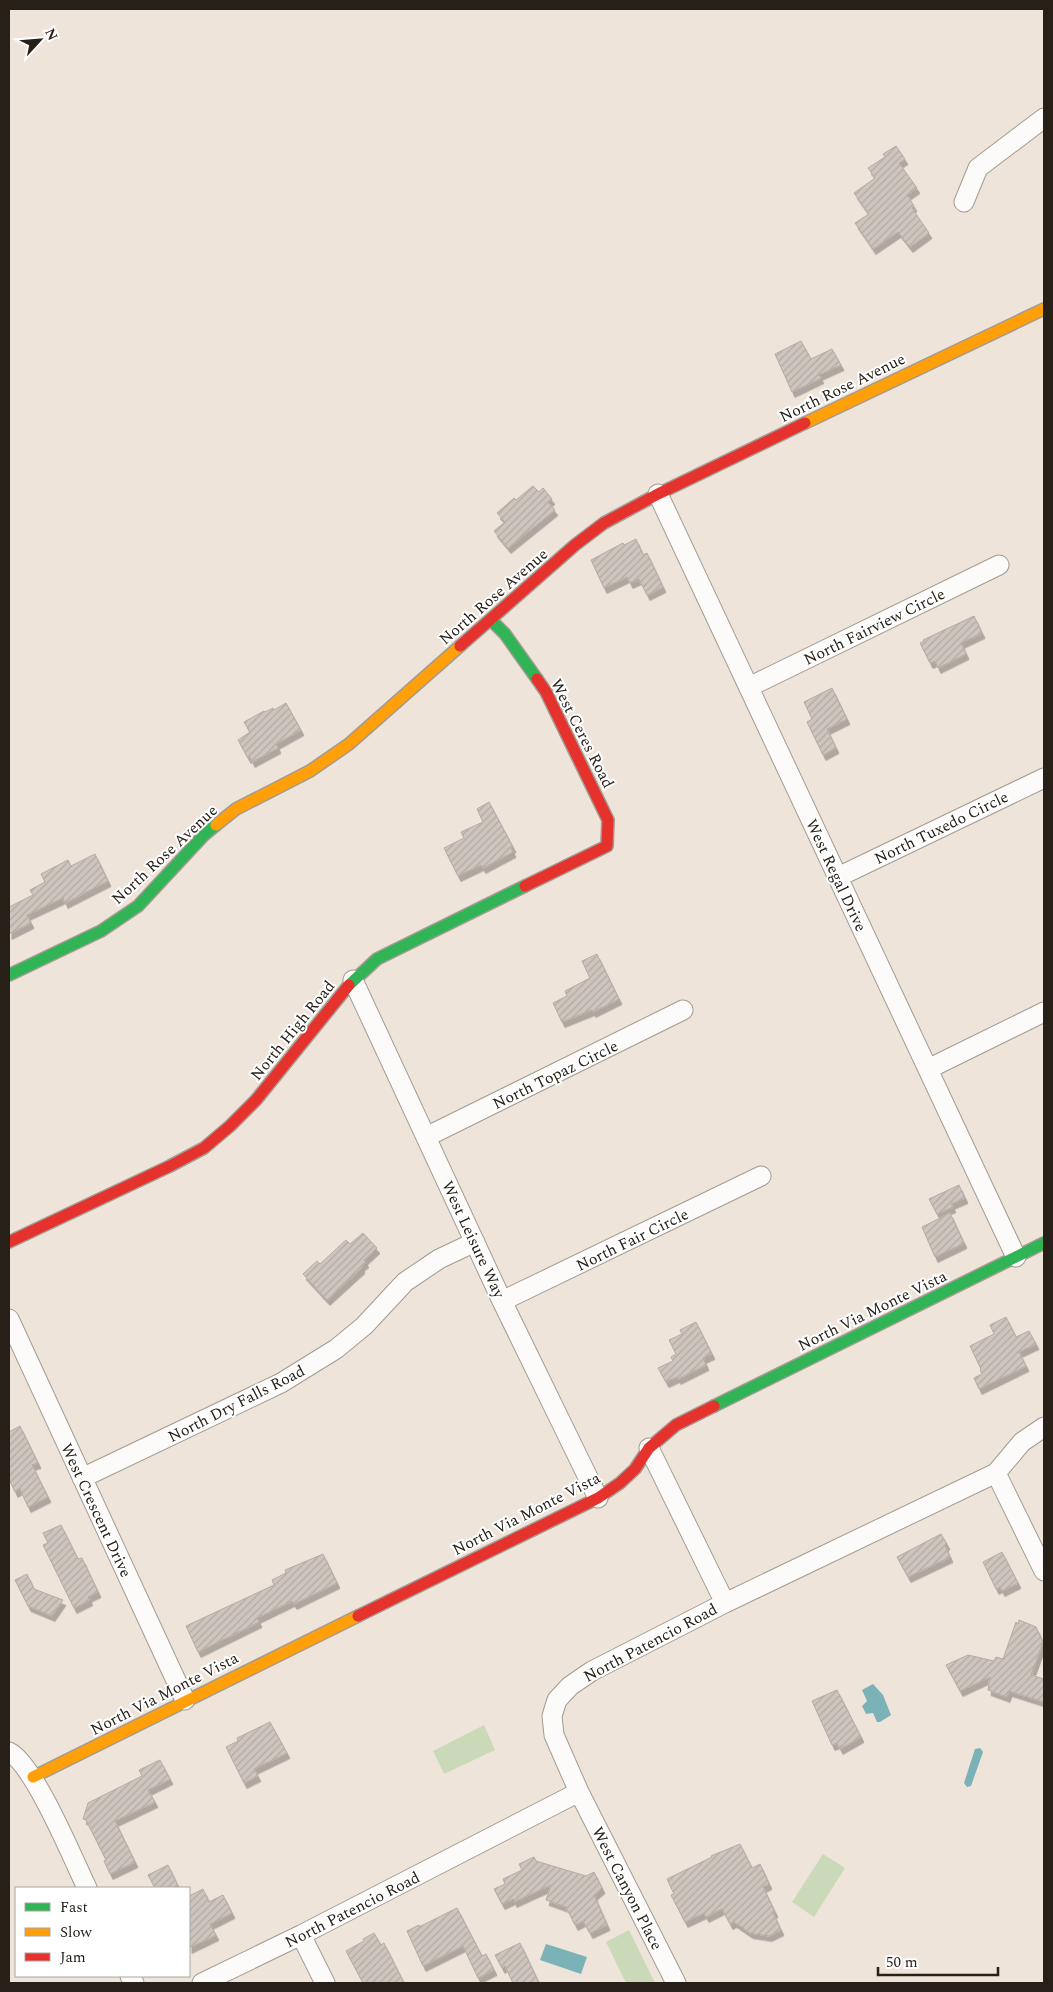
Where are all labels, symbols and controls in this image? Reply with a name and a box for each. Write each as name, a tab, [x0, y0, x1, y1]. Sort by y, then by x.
north arrow	[15, 15, 65, 65]
text: N	[39, 25, 63, 44]
street label: North Rose Avenue	[775, 347, 909, 429]
street label: North Rose Avenue	[434, 543, 553, 651]
street label: North Fairview Circle	[800, 582, 949, 672]
street label: West Ceres Road	[544, 675, 620, 792]
street label: North Tuxedo Circle	[870, 785, 1013, 871]
street label: North Rose Avenue	[106, 799, 223, 910]
street label: West Regal Drive	[799, 815, 873, 936]
street label: North High Road	[245, 975, 341, 1086]
street label: North Topaz Circle	[489, 1034, 622, 1116]
street label: West Leisure Way	[435, 1177, 511, 1303]
street label: North Fair Circle	[572, 1202, 693, 1278]
street label: North Via Monte Vista	[794, 1264, 951, 1357]
street label: North Dry Falls Road	[164, 1359, 309, 1449]
street label: West Crescent Drive	[54, 1439, 138, 1582]
street label: North Via Monte Vista	[448, 1466, 605, 1562]
street label: North Patencio Road	[579, 1597, 722, 1688]
street label: North Via Monte Vista	[86, 1646, 243, 1742]
street label: West Canyon Place	[586, 1822, 669, 1954]
street label: North Patencio Road	[281, 1865, 424, 1954]
legend	[15, 1887, 190, 1977]
text: Fast	[60, 1896, 88, 1919]
text: Slow	[60, 1921, 92, 1944]
scale bar	[878, 1944, 998, 1976]
text: Jam	[60, 1946, 86, 1969]
text: 50 m	[886, 1951, 918, 1974]

